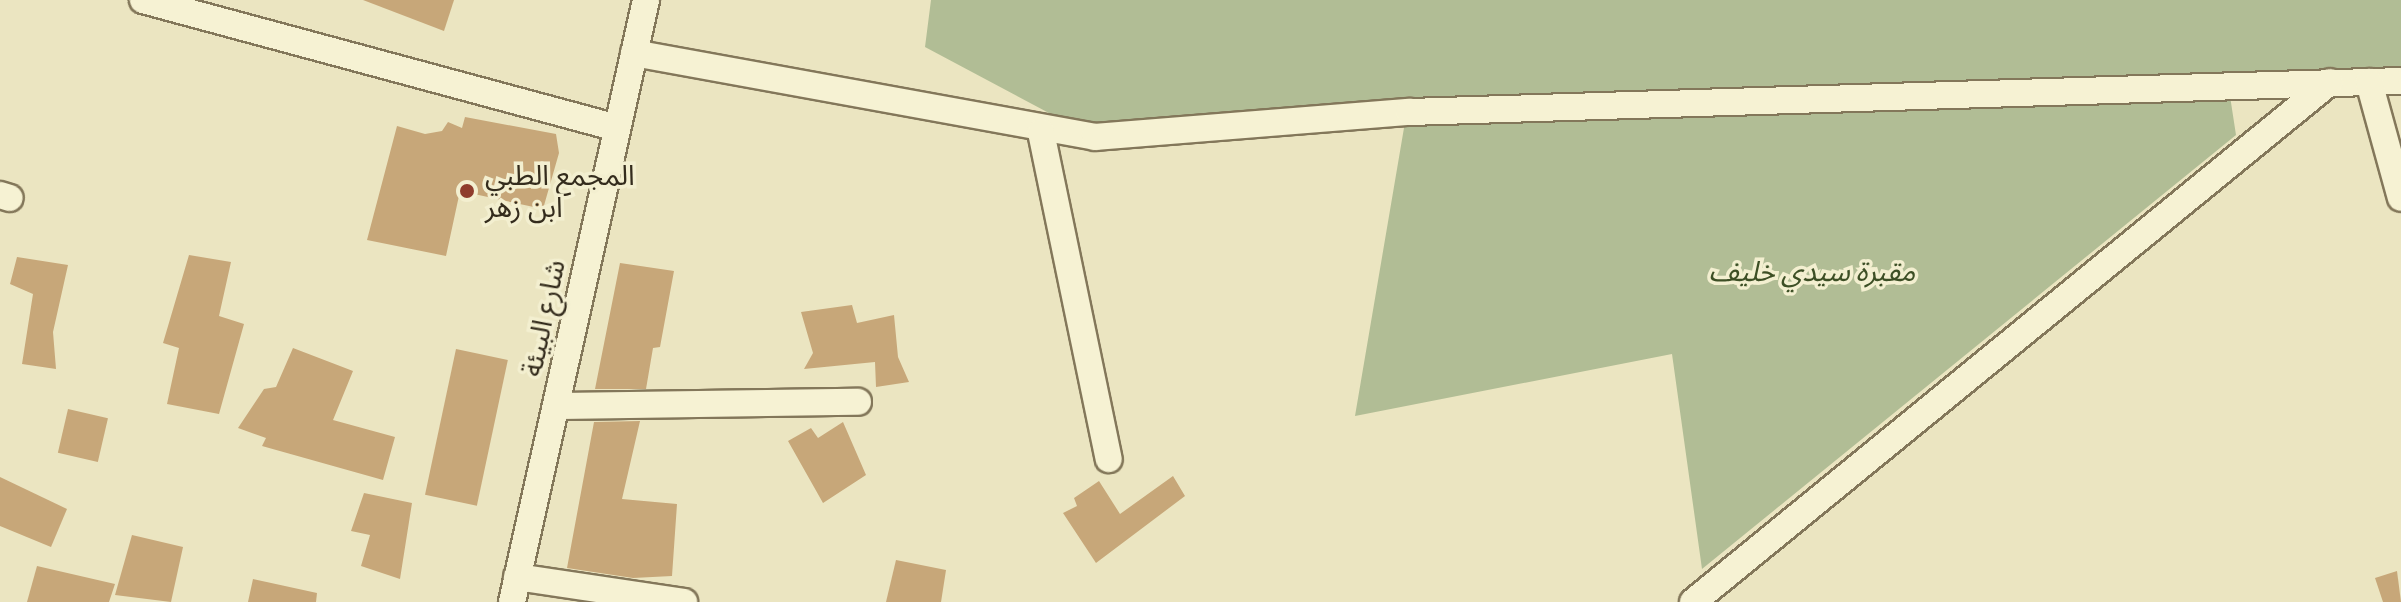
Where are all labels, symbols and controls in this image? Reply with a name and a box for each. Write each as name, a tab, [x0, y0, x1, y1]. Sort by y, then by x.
place label: المجمع الطبي ابن زهر	[485, 158, 635, 224]
marker: المجمع الطبي ابن زهر	[456, 180, 478, 202]
park label: مقبرة سيدي خليف	[1709, 254, 1915, 288]
street label: شارع البيئة	[514, 257, 572, 379]

